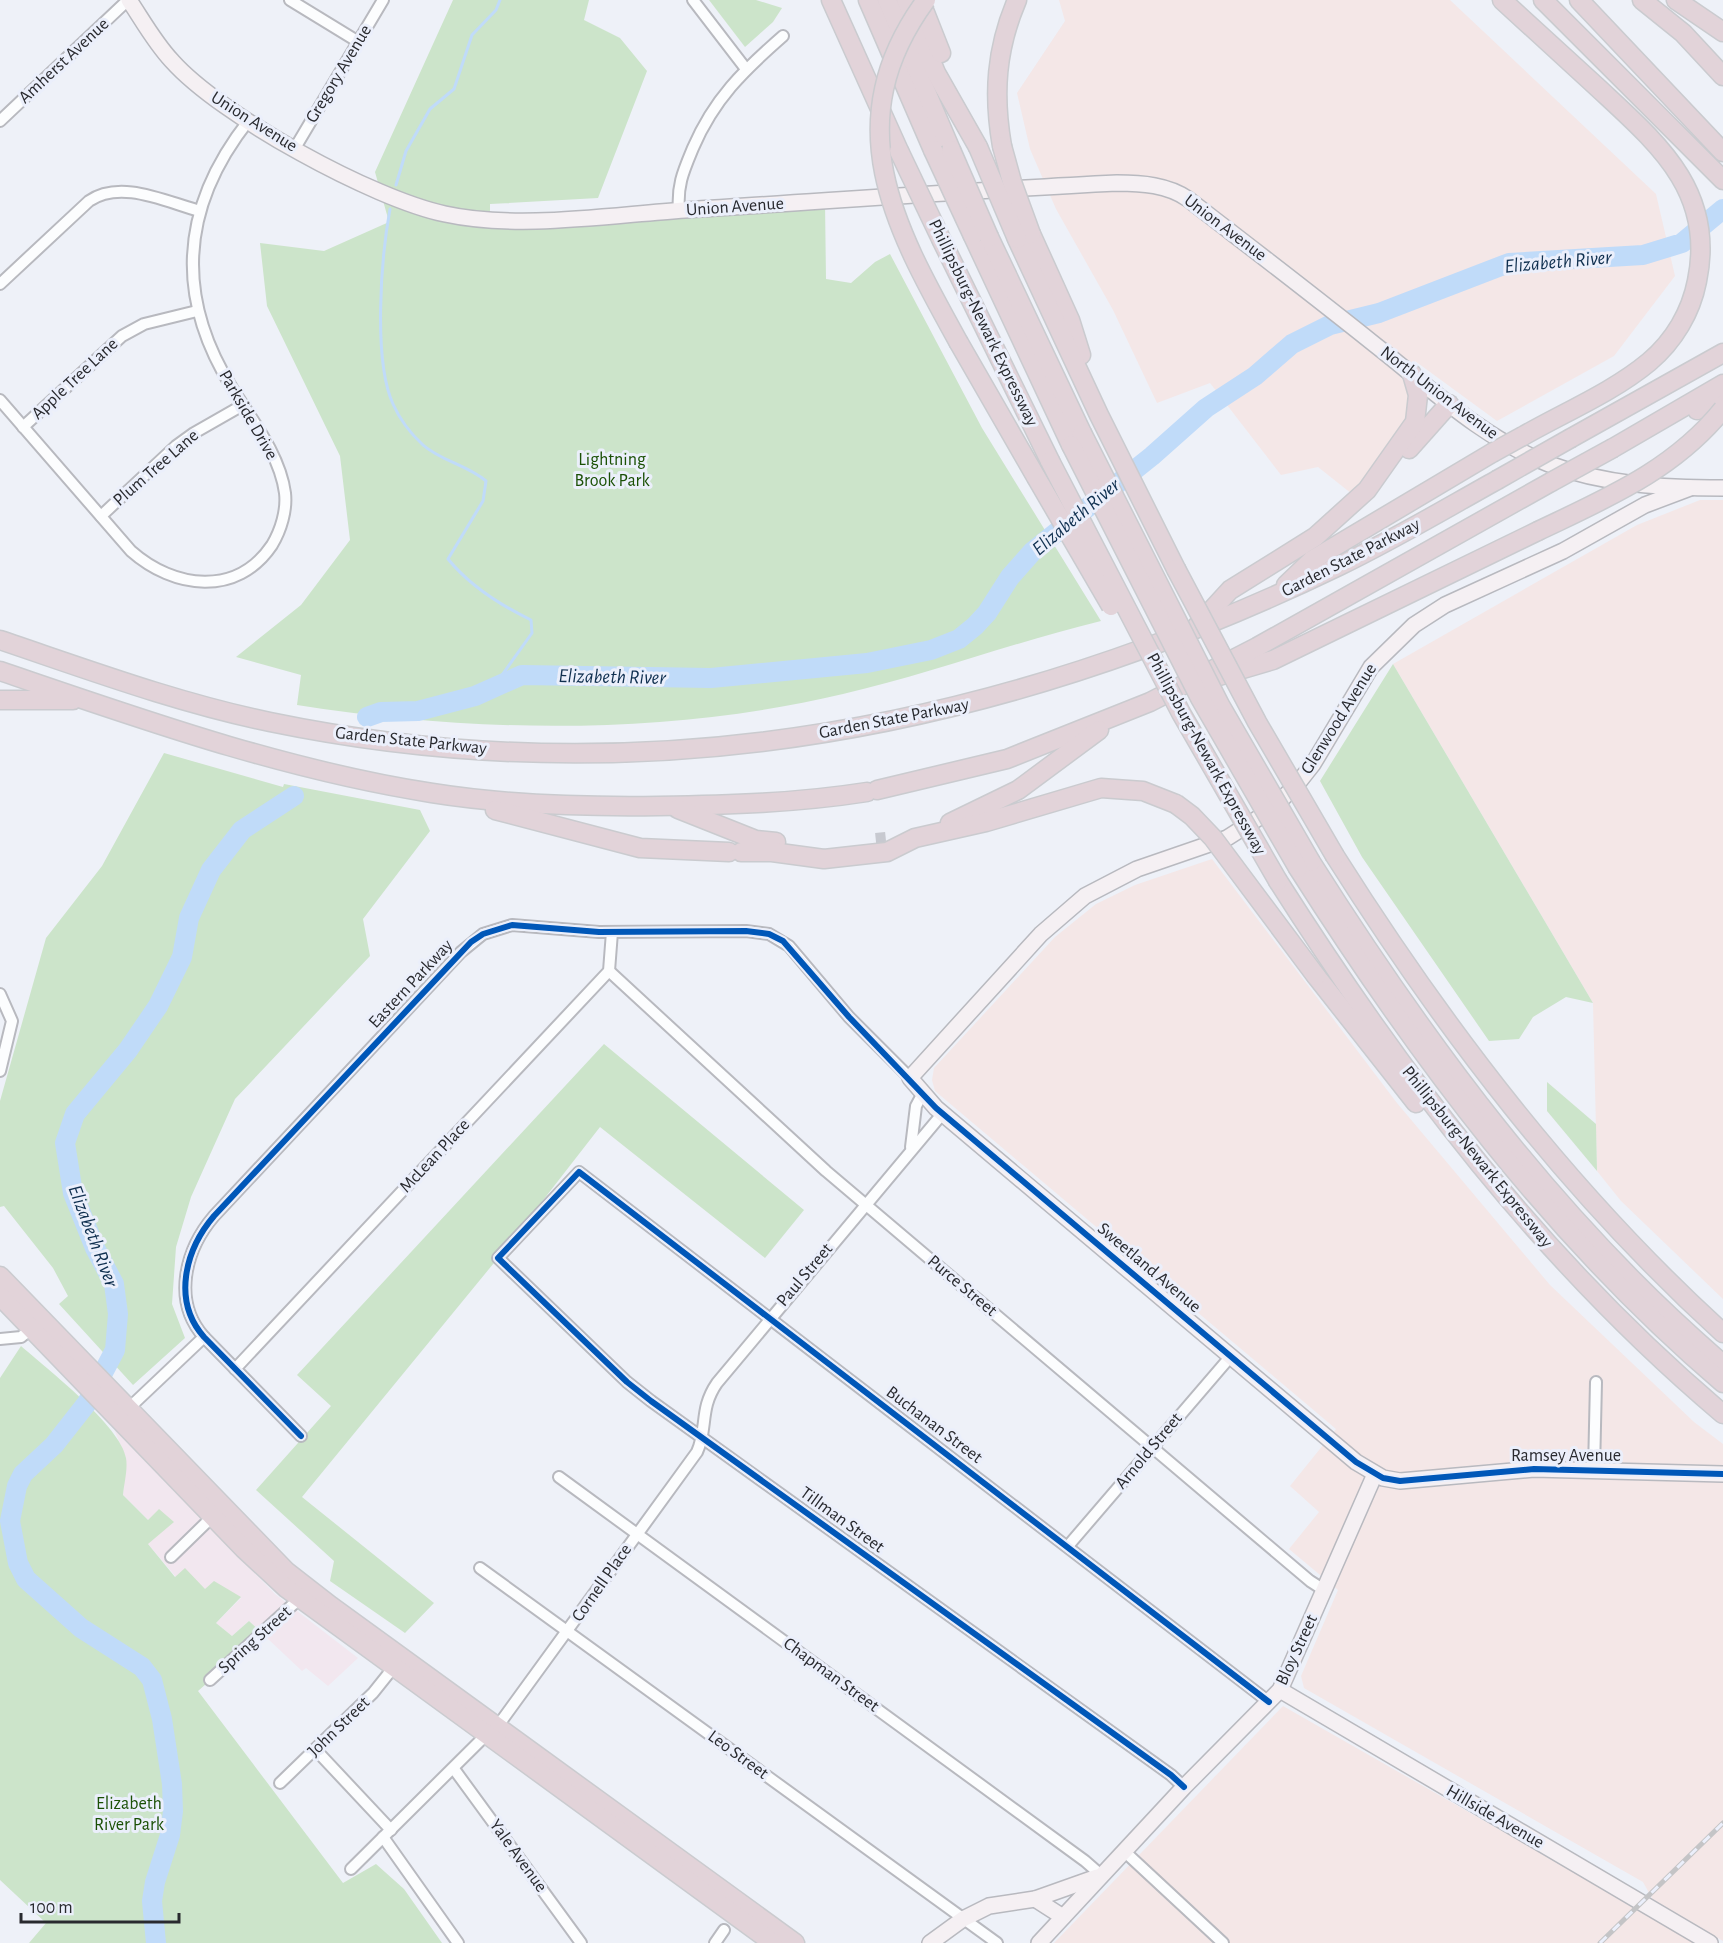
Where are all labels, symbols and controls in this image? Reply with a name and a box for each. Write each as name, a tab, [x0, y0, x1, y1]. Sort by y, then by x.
street label: Amherst Avenue	[15, 15, 113, 107]
street label: Gregory Avenue	[303, 22, 375, 126]
street label: Union Avenue	[208, 88, 300, 156]
street label: Union Avenue	[1180, 191, 1270, 265]
street label: Union Avenue	[686, 195, 784, 219]
street label: Phillipsburg-Newark Expressway	[925, 217, 1041, 430]
water label: Elizabeth River	[1504, 247, 1613, 277]
street label: Apple Tree Lane	[29, 335, 121, 423]
street label: North Union Avenue	[1377, 343, 1501, 443]
street label: Parkside Drive	[215, 367, 281, 463]
street label: Plum Tree Lane	[110, 426, 202, 510]
park label: Lightning Brook Park	[574, 451, 650, 490]
water label: Elizabeth River	[1028, 474, 1124, 559]
street label: Garden State Parkway	[1279, 515, 1423, 601]
street label: Phillipsburg-Newark Expressway	[1143, 650, 1269, 858]
street label: Glenwood Avenue	[1298, 661, 1380, 777]
water label: Elizabeth River	[558, 666, 666, 688]
street label: Garden State Parkway	[817, 696, 971, 742]
street label: Garden State Parkway	[334, 724, 488, 758]
street label: Eastern Parkway	[366, 936, 457, 1032]
street label: Phillipsburg-Newark Expressway	[1398, 1063, 1556, 1251]
street label: McLean Place	[397, 1116, 473, 1196]
water label: Elizabeth River	[64, 1182, 122, 1290]
street label: Sweetland Avenue	[1094, 1220, 1204, 1316]
street label: Paul Street	[774, 1240, 837, 1310]
street label: Purce Street	[924, 1252, 1000, 1320]
street label: Buchanan Street	[883, 1383, 986, 1467]
street label: Arnold Street	[1112, 1409, 1186, 1493]
street label: Ramsey Avenue	[1511, 1447, 1621, 1465]
street label: Tillman Street	[797, 1484, 888, 1557]
street label: Cornell Place	[569, 1541, 635, 1625]
street label: Spring Street	[215, 1603, 295, 1677]
street label: Bloy Street	[1273, 1612, 1321, 1688]
street label: Chapman Street	[780, 1634, 882, 1716]
street label: John Street	[305, 1693, 373, 1761]
street label: Leo Street	[705, 1727, 772, 1783]
street label: Hillside Avenue	[1443, 1782, 1547, 1852]
park label: Elizabeth River Park	[94, 1795, 165, 1834]
street label: Yale Avenue	[486, 1816, 550, 1896]
scale bar	[21, 1886, 178, 1924]
text: 100 m	[30, 1899, 73, 1917]

